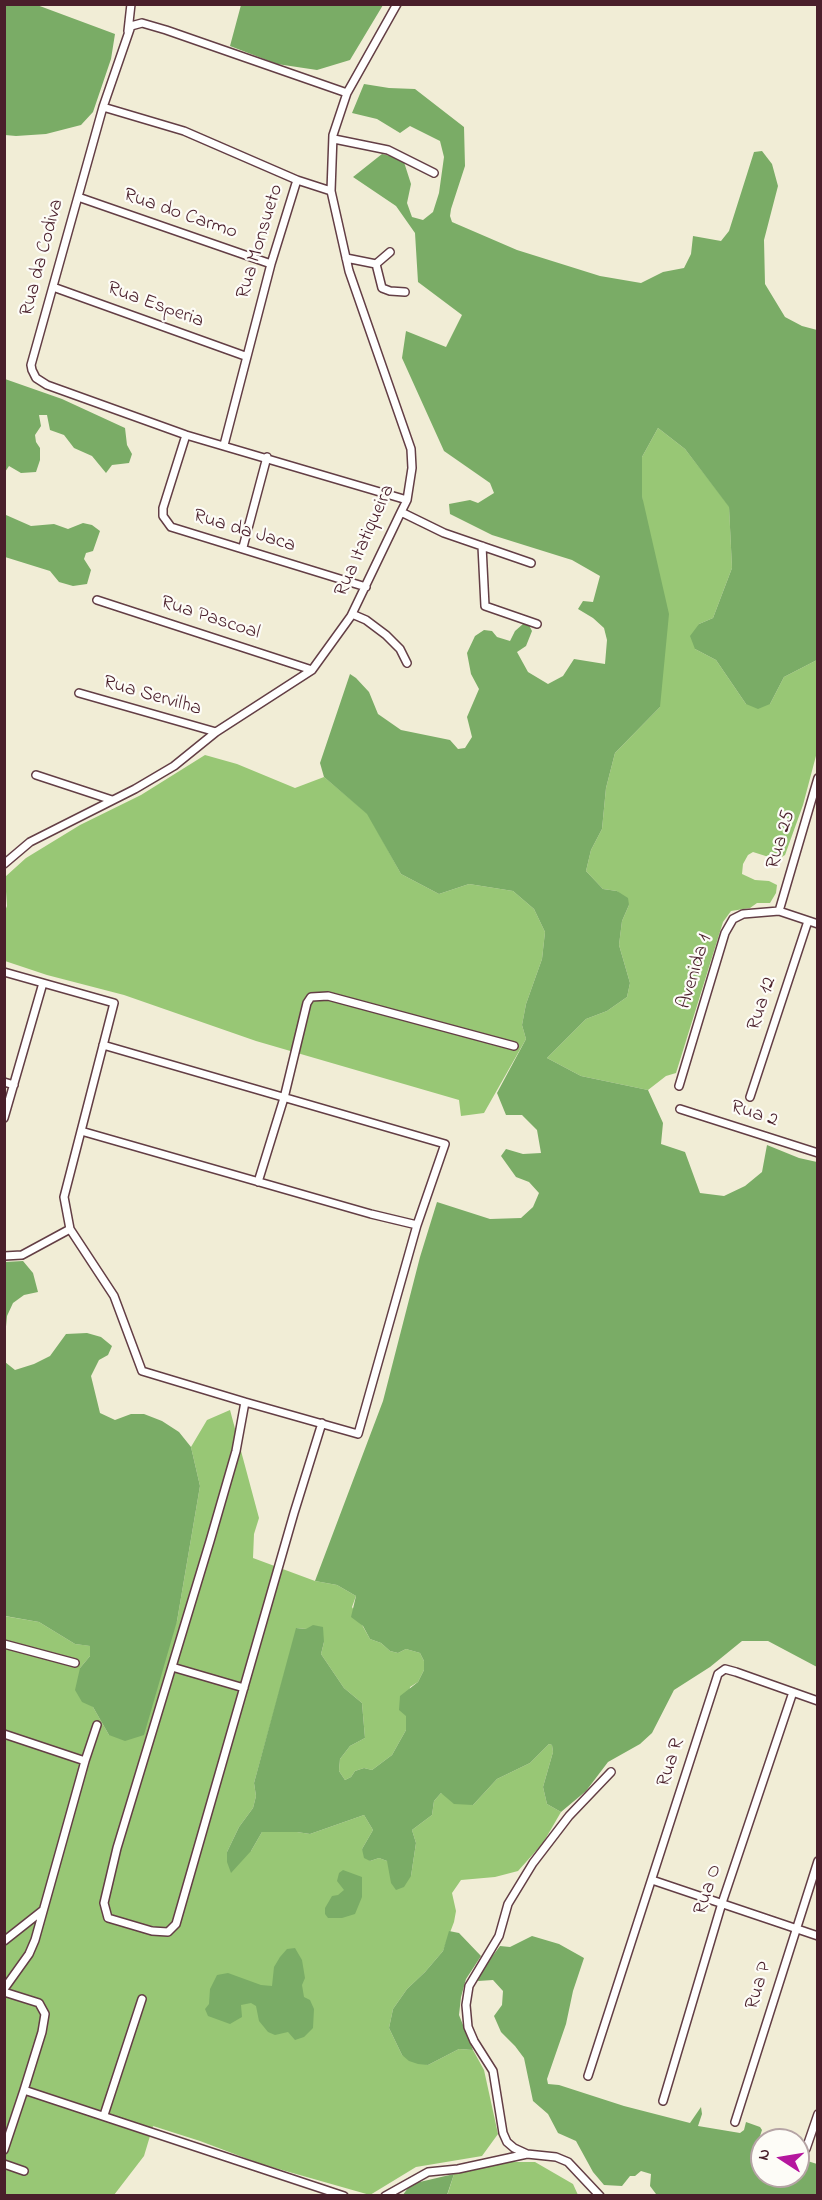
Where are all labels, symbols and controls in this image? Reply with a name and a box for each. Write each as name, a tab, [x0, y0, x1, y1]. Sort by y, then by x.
street label: Rua Monsueto	[232, 182, 290, 302]
street label: Rua do Carmo	[120, 184, 240, 246]
street label: Rua da Codiva	[16, 197, 70, 319]
street label: Rua Esperia	[103, 277, 207, 335]
street label: Rua Itatiqueira	[331, 481, 401, 601]
street label: Rua da Jaca	[190, 505, 298, 559]
street label: Rua Pascoal	[157, 592, 263, 646]
street label: Rua Servilha	[100, 672, 204, 722]
street label: Rua 25	[762, 808, 802, 872]
street label: Avenida 1	[673, 932, 719, 1012]
street label: Rua 12	[743, 974, 783, 1034]
street label: Rua 2	[727, 1096, 781, 1134]
street label: Rua R	[653, 1736, 691, 1790]
street label: Rua O	[690, 1862, 728, 1918]
street label: Rua P	[741, 1959, 779, 2013]
north arrow	[750, 2128, 810, 2188]
text: N	[751, 2147, 777, 2162]

